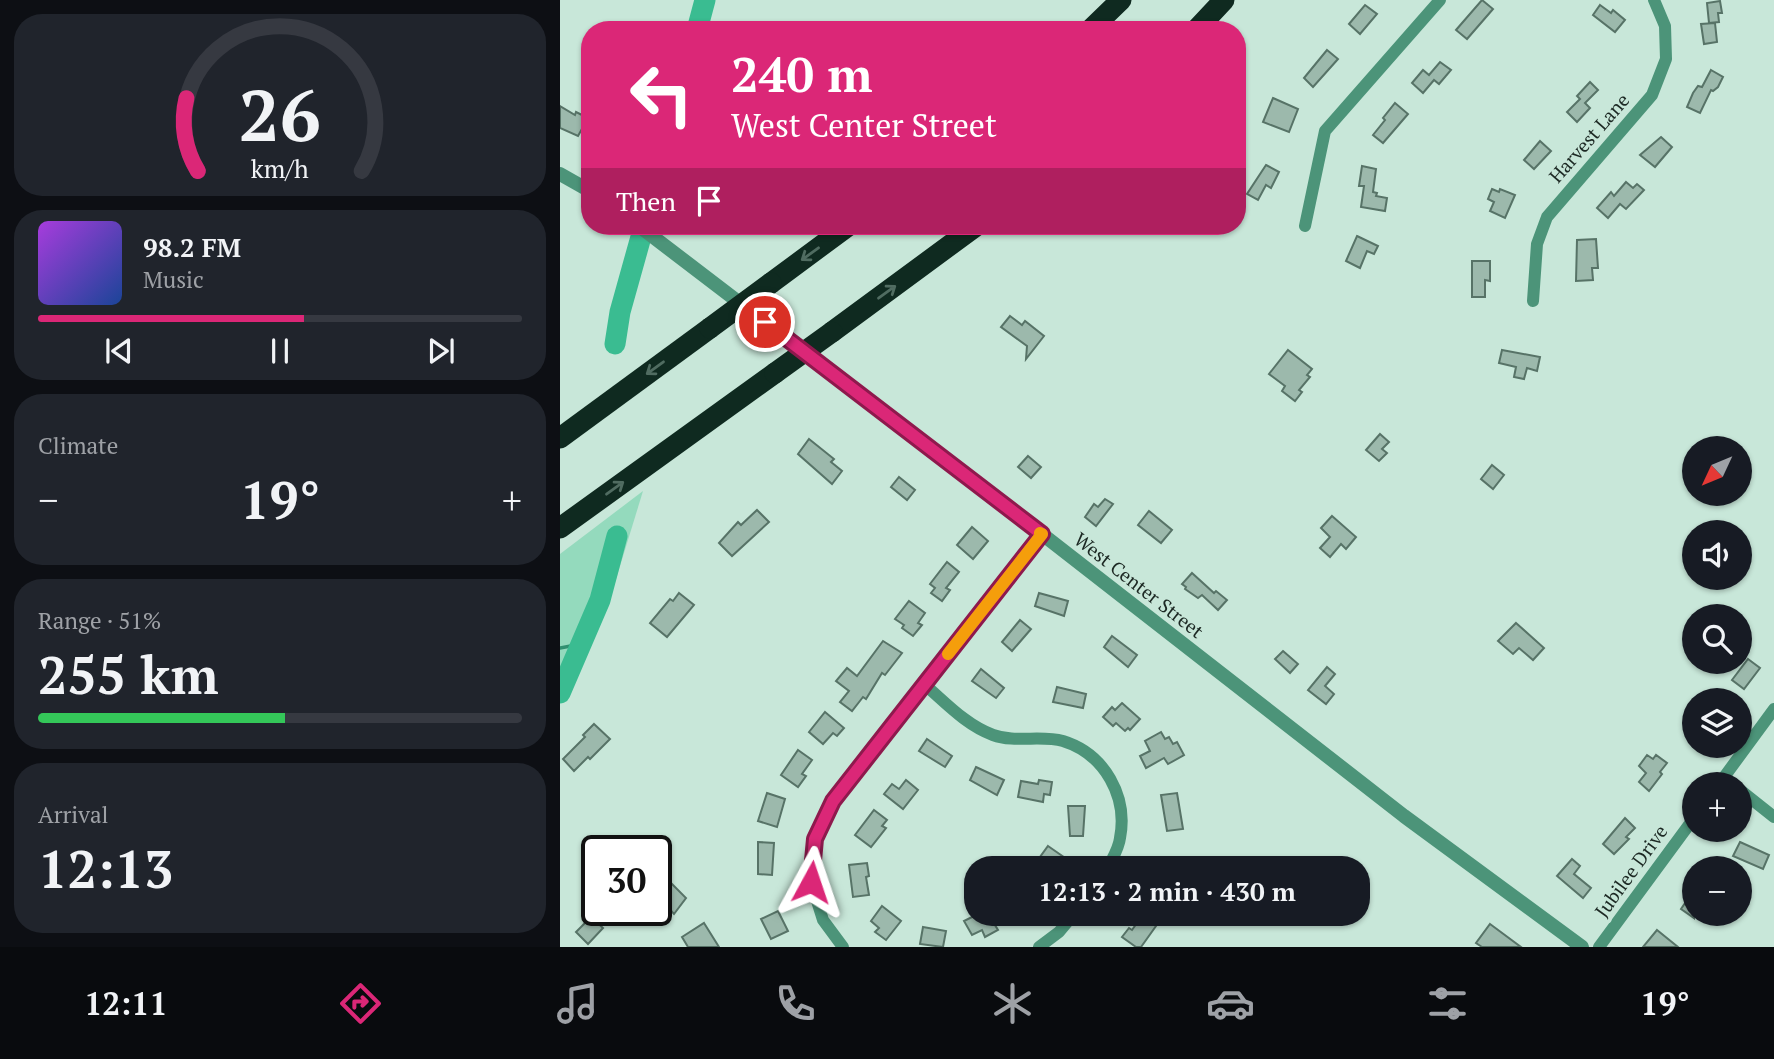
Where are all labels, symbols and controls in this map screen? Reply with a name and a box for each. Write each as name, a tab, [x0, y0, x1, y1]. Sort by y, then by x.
text: 240 m	[731, 41, 873, 106]
icon: left	[616, 49, 707, 140]
text: 26	[239, 65, 321, 162]
street label: Harvest Lane	[1543, 88, 1634, 188]
text: West Center Street	[731, 104, 997, 146]
text: km/h	[251, 152, 309, 185]
icon: arrive	[690, 182, 728, 220]
text: Then	[616, 184, 676, 218]
text: 98.2 FM	[143, 230, 241, 264]
one-way arrow	[800, 246, 819, 261]
text: Music	[143, 264, 204, 295]
one-way arrow	[877, 285, 896, 299]
pin	[735, 292, 795, 352]
icon: arrive	[746, 303, 784, 341]
icon: previous	[100, 332, 138, 370]
icon: pause	[261, 332, 299, 370]
icon: next	[422, 332, 460, 370]
one-way arrow	[646, 361, 665, 375]
text: Climate	[38, 430, 118, 461]
north arrow	[1682, 436, 1752, 506]
map controls	[1682, 436, 1752, 926]
text: 19°	[240, 465, 320, 534]
text: −	[38, 475, 58, 525]
text: +	[502, 475, 522, 525]
one-way arrow	[605, 481, 624, 496]
button: sound	[1682, 520, 1752, 590]
street label: West Center Street	[1069, 526, 1209, 643]
button: search	[1682, 604, 1752, 674]
text: Range · 51%	[38, 605, 161, 636]
text: 255 km	[38, 640, 219, 709]
button: layers	[1682, 688, 1752, 758]
button: +	[1682, 772, 1752, 842]
text: Arrival	[38, 799, 109, 830]
street label: Jubilee Drive	[1589, 820, 1673, 922]
text: 12:13	[38, 834, 173, 903]
speed limit sign: 30	[581, 835, 672, 926]
position arrow	[774, 845, 848, 919]
button: −	[1682, 856, 1752, 926]
text: 12:13 · 2 min · 430 m	[1038, 874, 1296, 908]
icon: directions	[336, 979, 385, 1028]
icon: music	[553, 979, 602, 1028]
icon: phone	[771, 979, 820, 1028]
icon: climate	[988, 979, 1037, 1028]
icon: car	[1206, 979, 1255, 1028]
icon: filters	[1423, 979, 1472, 1028]
text: 12:11	[84, 982, 168, 1024]
text: 19°	[1640, 982, 1690, 1024]

